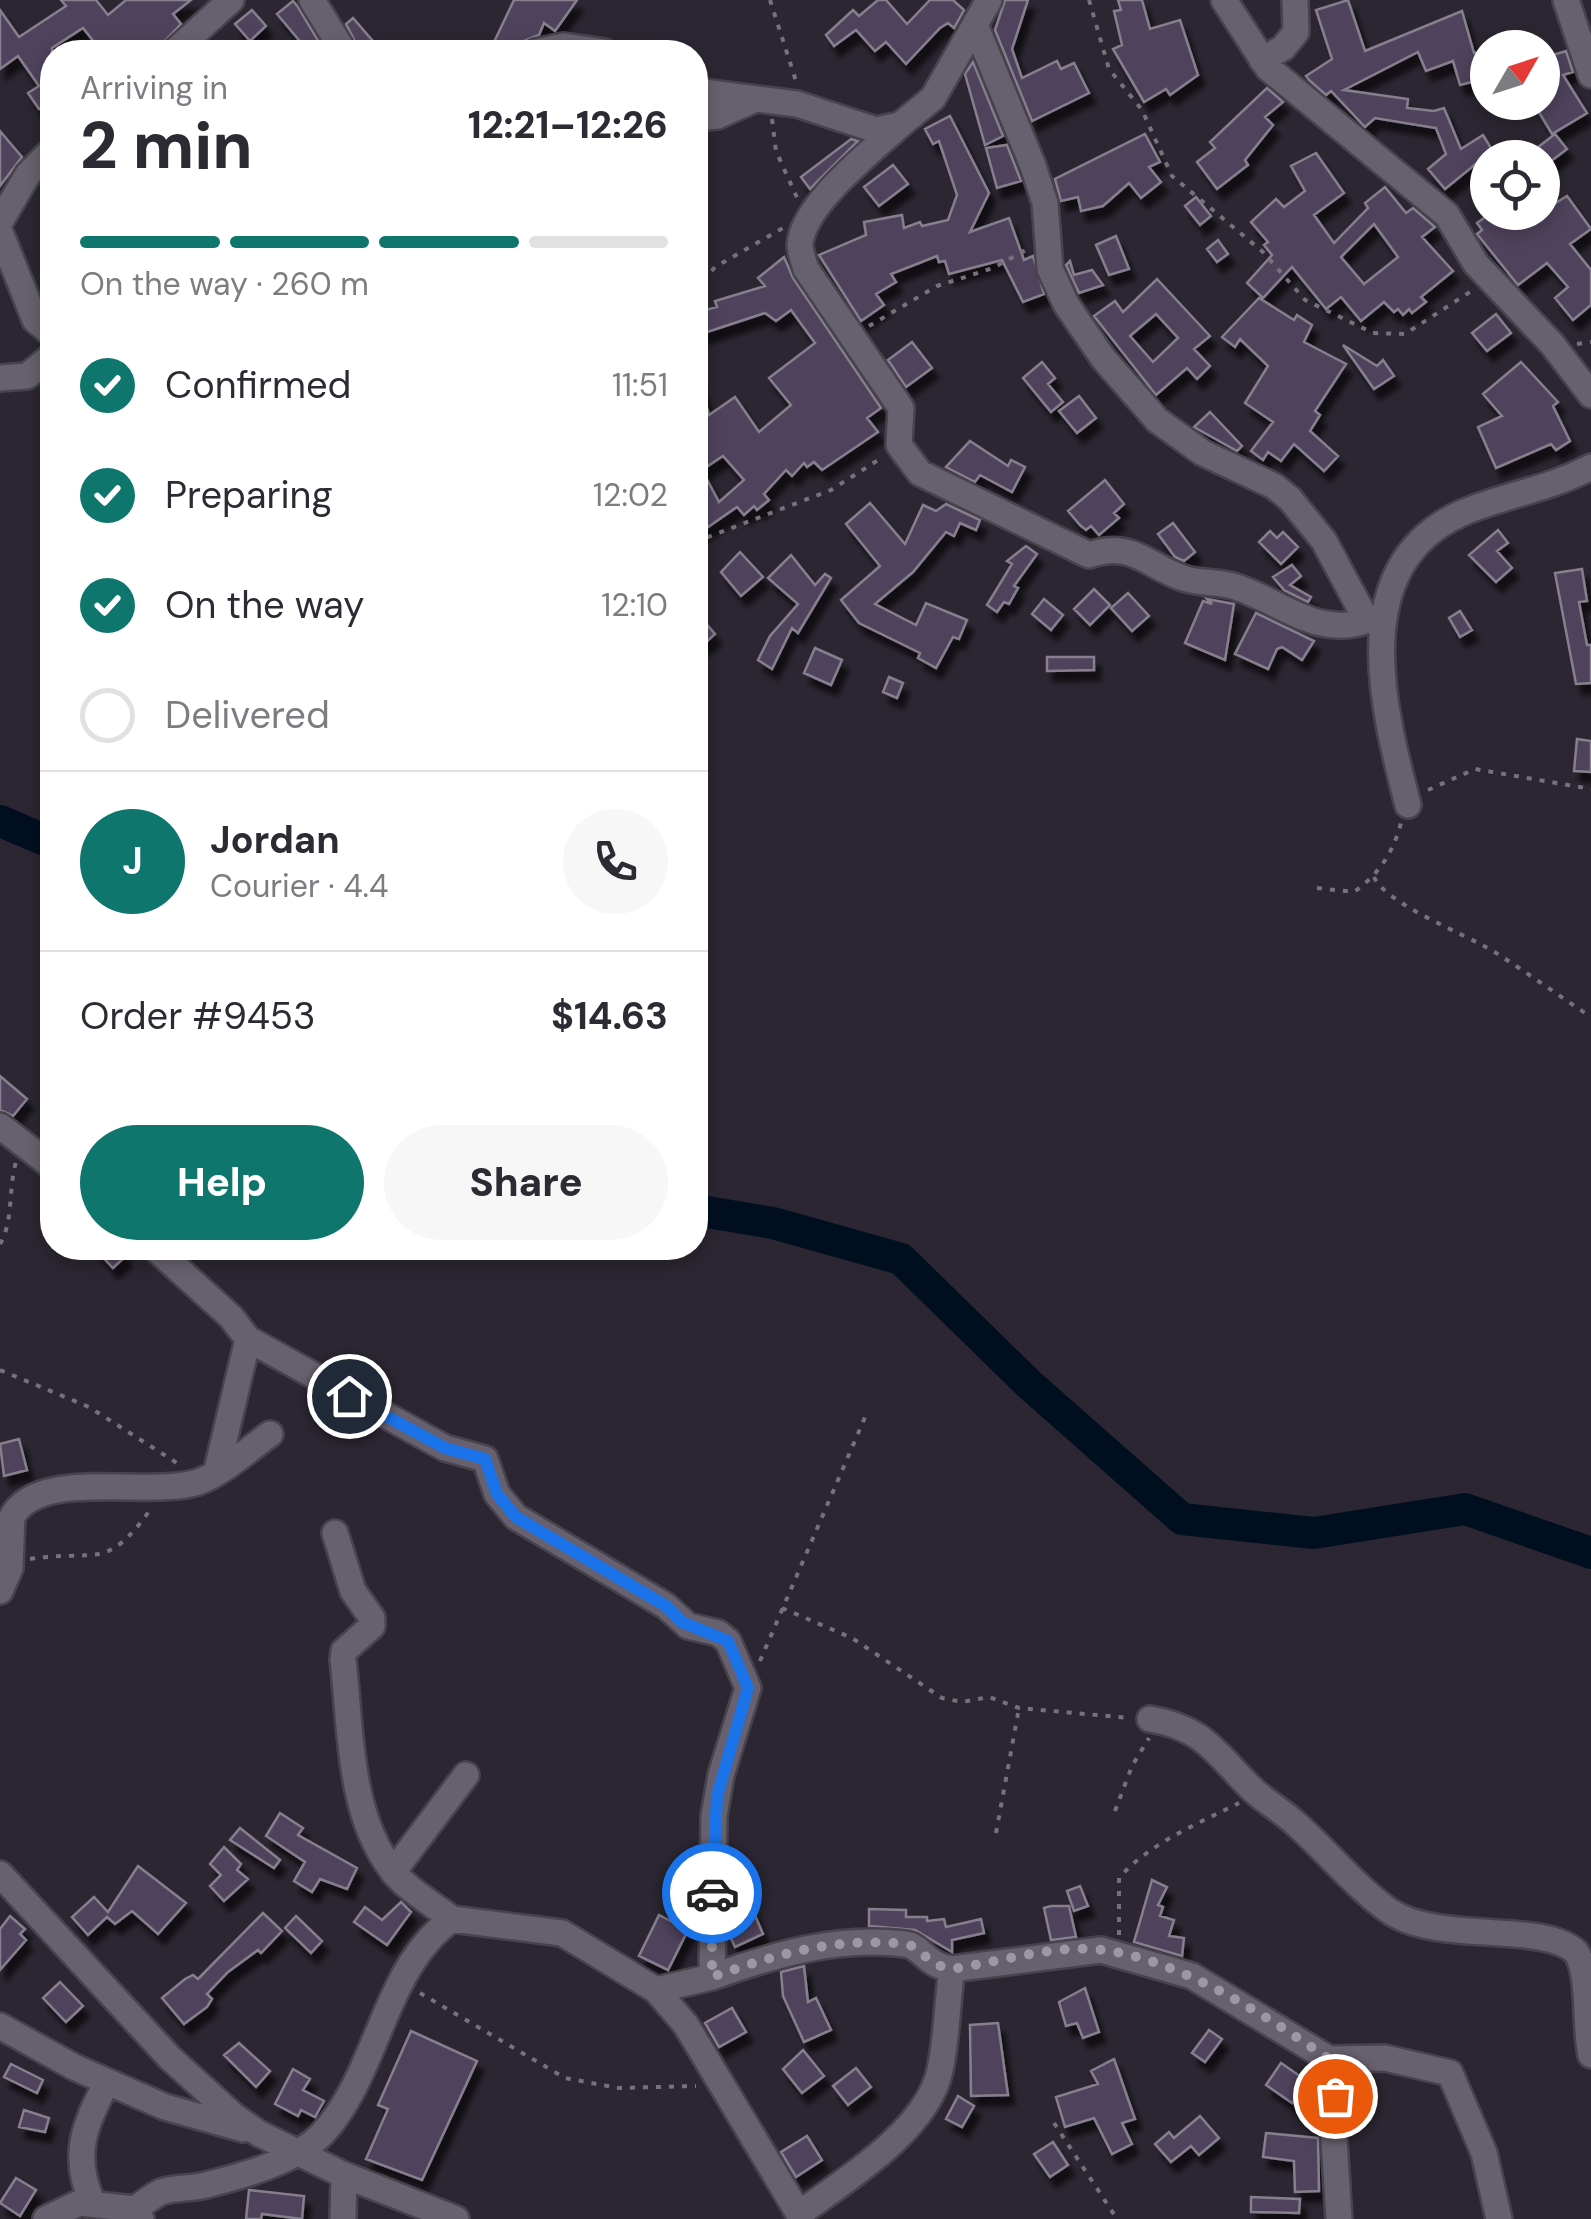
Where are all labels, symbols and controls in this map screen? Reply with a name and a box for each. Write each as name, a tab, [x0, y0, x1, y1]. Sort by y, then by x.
north arrow	[1470, 30, 1560, 120]
map controls	[1470, 30, 1560, 230]
text: Arriving in	[80, 67, 228, 109]
text: 12:21–12:26	[468, 100, 668, 150]
text: 2 min	[80, 104, 253, 188]
button: locate	[1470, 140, 1560, 230]
text: On the way · 260 m	[80, 263, 369, 305]
icon: check	[80, 358, 135, 413]
text: Confirmed	[165, 360, 351, 410]
text: 11:51	[612, 364, 668, 406]
icon: check	[80, 468, 135, 523]
text: Preparing	[165, 470, 333, 520]
text: 12:02	[593, 474, 668, 516]
icon: check	[80, 578, 135, 633]
text: On the way	[165, 580, 364, 630]
text: 12:10	[601, 584, 668, 626]
text: Delivered	[165, 690, 330, 740]
button: phone	[563, 809, 668, 914]
text: Jordan	[210, 815, 340, 865]
text: J	[122, 836, 143, 886]
text: Courier · 4.4	[210, 865, 388, 907]
text: Order #9453	[80, 991, 315, 1041]
text: $14.63	[551, 991, 668, 1041]
button: Help	[80, 1125, 364, 1240]
button: Share	[384, 1125, 668, 1240]
pin	[307, 1354, 392, 1439]
icon: home	[322, 1369, 377, 1424]
courier	[662, 1843, 762, 1943]
icon: car	[685, 1866, 740, 1921]
pin	[1293, 2054, 1378, 2139]
icon: bag	[1308, 2069, 1363, 2124]

